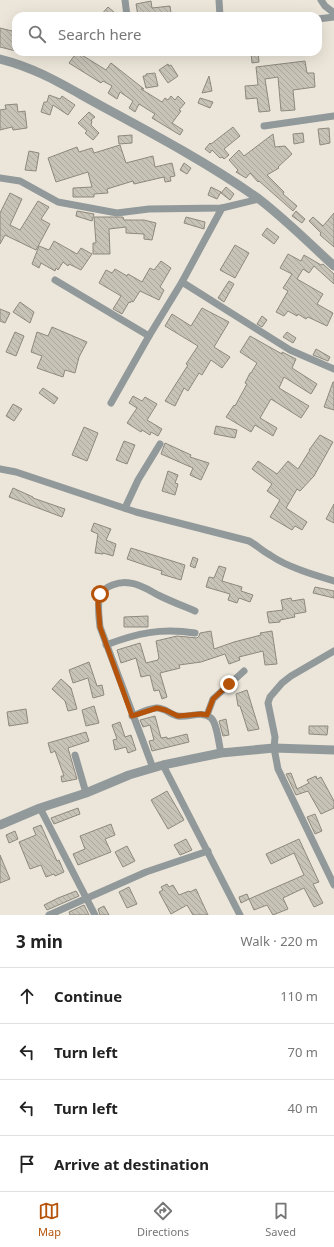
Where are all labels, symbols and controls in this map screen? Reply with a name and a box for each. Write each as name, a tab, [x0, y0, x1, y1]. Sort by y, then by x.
search box	[12, 12, 322, 56]
icon: search	[26, 23, 48, 45]
text: Search here	[58, 24, 141, 44]
route start	[91, 585, 109, 603]
route end	[220, 675, 238, 693]
text: 3 min	[16, 930, 63, 953]
text: Walk · 220 m	[240, 932, 318, 950]
icon: ahead	[16, 985, 38, 1007]
text: Continue	[54, 986, 122, 1006]
text: 110 m	[280, 987, 318, 1005]
icon: left	[16, 1041, 38, 1063]
text: Turn left	[54, 1042, 118, 1062]
text: 70 m	[288, 1043, 318, 1061]
icon: left	[16, 1097, 38, 1119]
text: Turn left	[54, 1098, 118, 1118]
text: 40 m	[288, 1099, 318, 1117]
icon: arrive	[16, 1153, 38, 1175]
text: Arrive at destination	[54, 1154, 209, 1174]
tab: Map	[38, 1200, 61, 1239]
tab: Directions	[137, 1200, 189, 1239]
tab: Saved	[265, 1200, 296, 1239]

